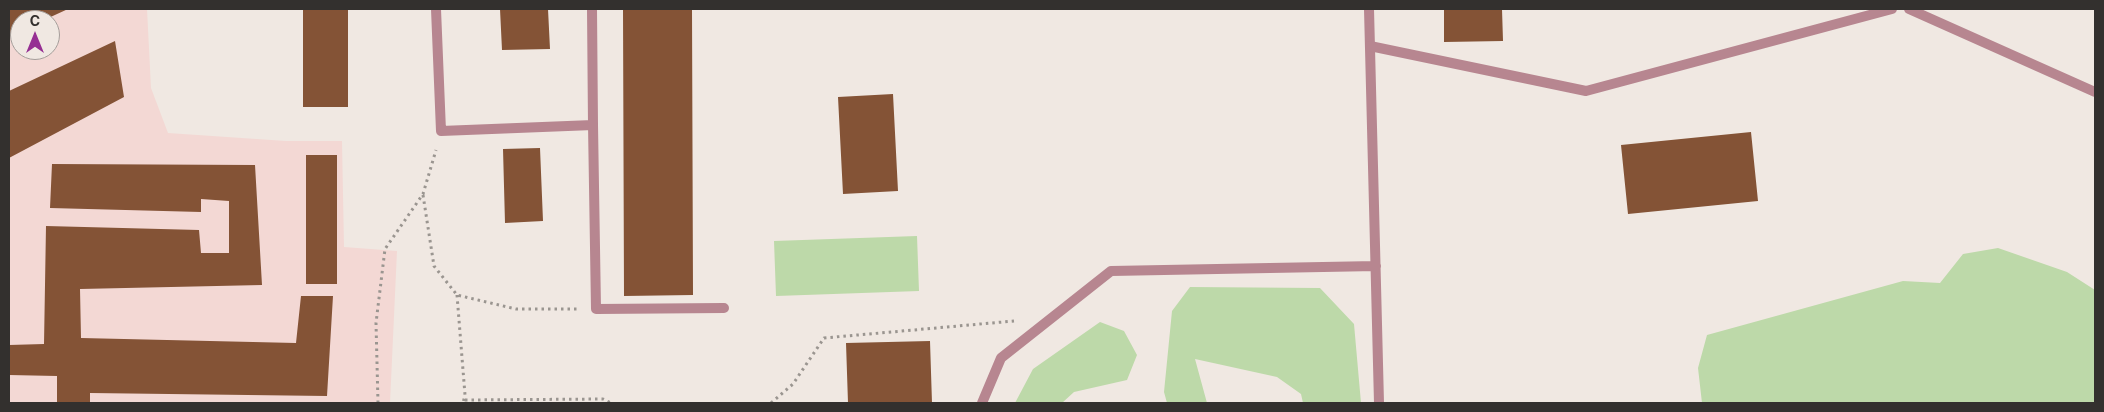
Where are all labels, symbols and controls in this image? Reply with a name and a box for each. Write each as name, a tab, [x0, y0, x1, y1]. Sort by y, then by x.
north arrow	[10, 10, 60, 60]
text: С	[30, 12, 40, 29]

